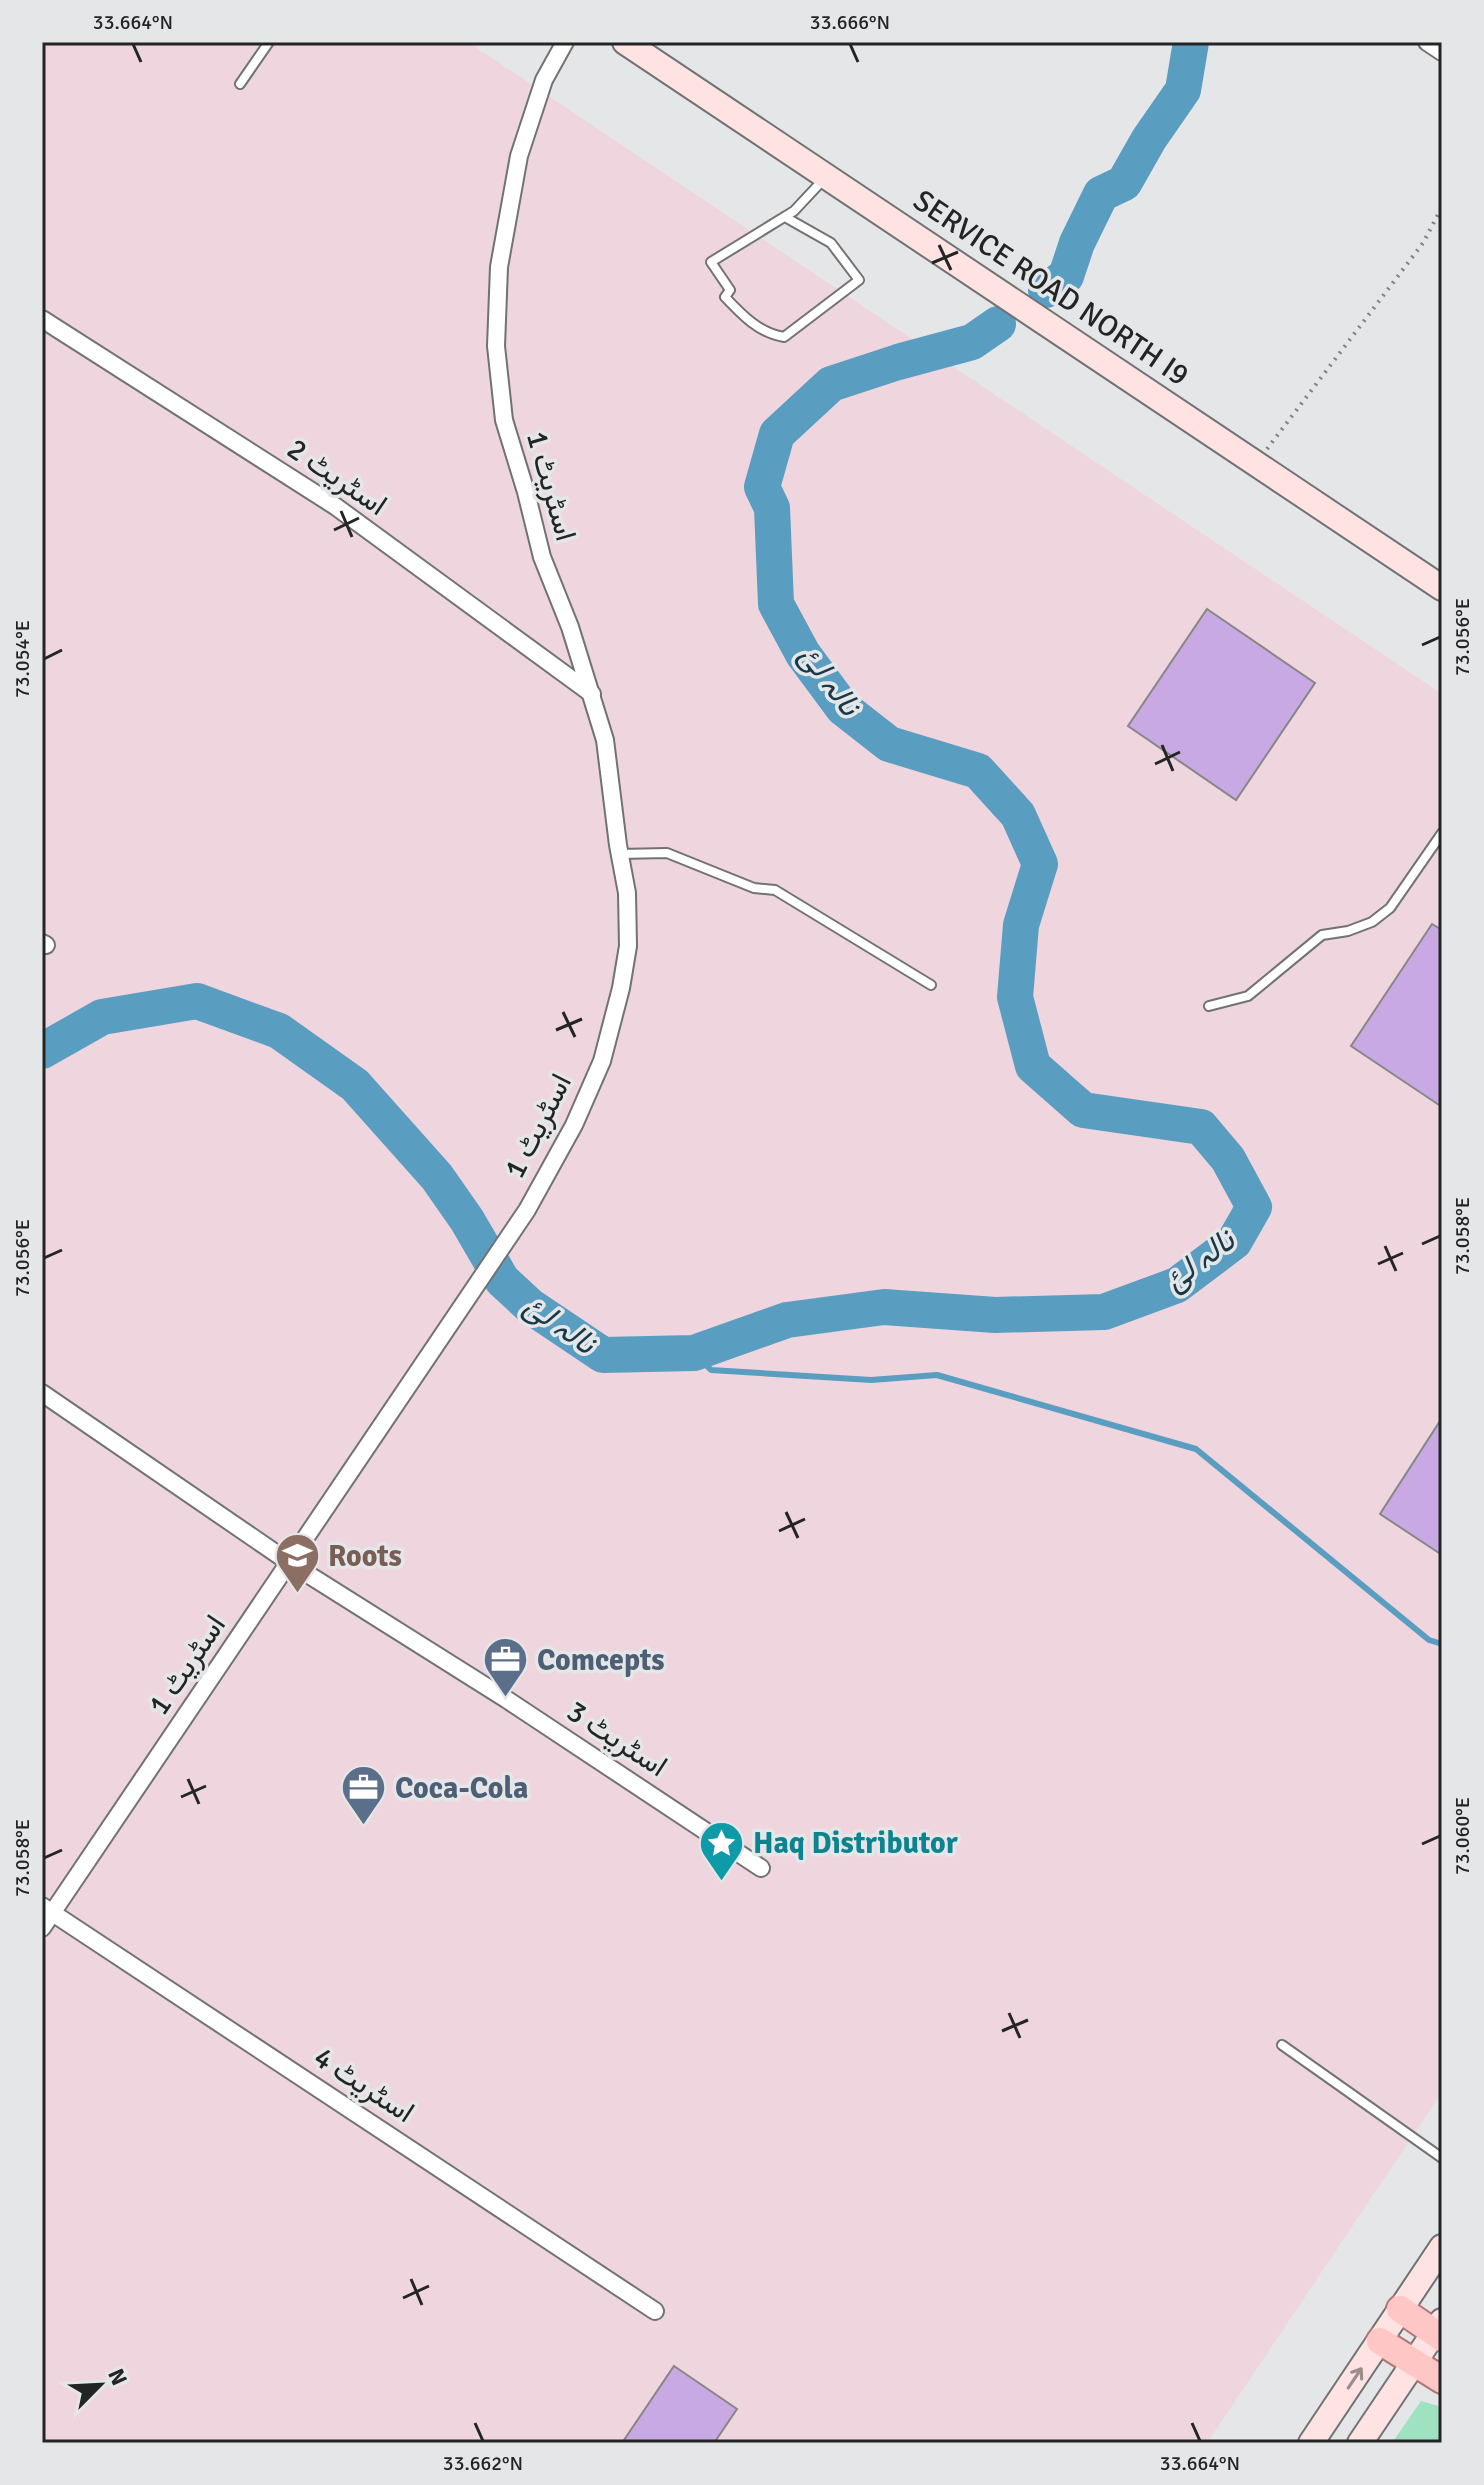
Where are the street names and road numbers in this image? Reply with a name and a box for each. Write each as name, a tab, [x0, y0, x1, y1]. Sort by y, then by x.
street label: SERVICE ROAD NORTH I9	[906, 182, 1196, 394]
street label: اسٹریٹ 1	[518, 427, 584, 545]
street label: اسٹریٹ 2	[280, 430, 394, 524]
street label: اسٹریٹ 1	[496, 1068, 580, 1184]
street label: اسٹریٹ 1	[140, 1608, 234, 1722]
street label: اسٹریٹ 3	[560, 1693, 674, 1785]
street label: اسٹریٹ 4	[307, 2039, 421, 2131]

